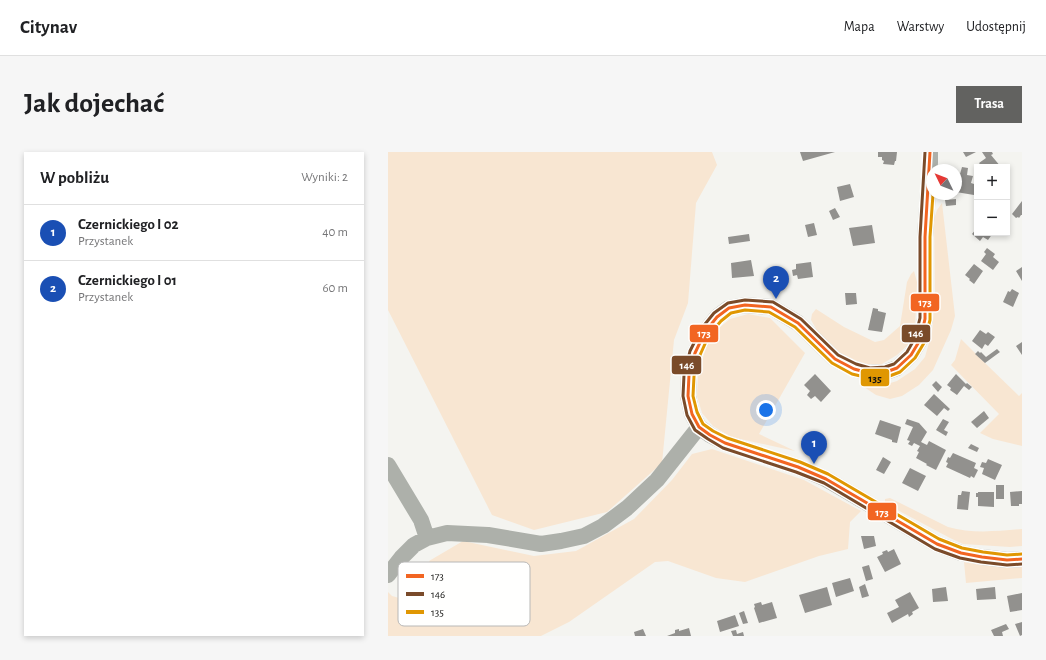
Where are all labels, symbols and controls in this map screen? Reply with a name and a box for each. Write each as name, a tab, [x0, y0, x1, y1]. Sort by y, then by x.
text: Citynav	[20, 18, 77, 37]
text: Mapa	[844, 20, 875, 34]
text: Warstwy	[897, 20, 944, 34]
text: Udostępnij	[966, 20, 1026, 34]
button: Trasa	[956, 86, 1022, 123]
text: Jak dojechać	[24, 90, 164, 118]
north arrow	[926, 164, 962, 200]
map controls	[974, 164, 1010, 236]
button: +	[974, 164, 1010, 200]
text: W pobliżu	[40, 169, 109, 186]
text: Wyniki: 2	[301, 171, 348, 184]
button: −	[974, 200, 1010, 236]
text: Czernickiego I 02	[78, 217, 179, 232]
text: 1	[51, 226, 55, 239]
text: 40 m	[322, 226, 348, 239]
text: Przystanek	[78, 235, 133, 248]
pin: 2	[763, 266, 789, 299]
text: Czernickiego I 01	[78, 273, 177, 288]
text: 2	[50, 282, 56, 295]
text: 60 m	[322, 282, 348, 295]
text: Przystanek	[78, 291, 133, 304]
line badge: 173	[910, 293, 940, 312]
text: 173	[918, 297, 932, 308]
line badge: 173	[689, 324, 719, 343]
line badge: 146	[901, 324, 931, 343]
text: 173	[697, 328, 711, 339]
text: 146	[909, 328, 923, 339]
line badge: 146	[671, 355, 702, 375]
text: 146	[680, 360, 694, 371]
line badge: 135	[860, 368, 890, 387]
text: 135	[868, 373, 882, 384]
your location	[756, 400, 776, 420]
pin: 1	[801, 431, 827, 464]
line badge: 173	[867, 502, 897, 521]
text: 173	[875, 507, 889, 518]
legend	[398, 562, 530, 626]
text: 173	[431, 571, 444, 582]
text: 146	[431, 589, 445, 600]
text: 135	[431, 607, 444, 618]

